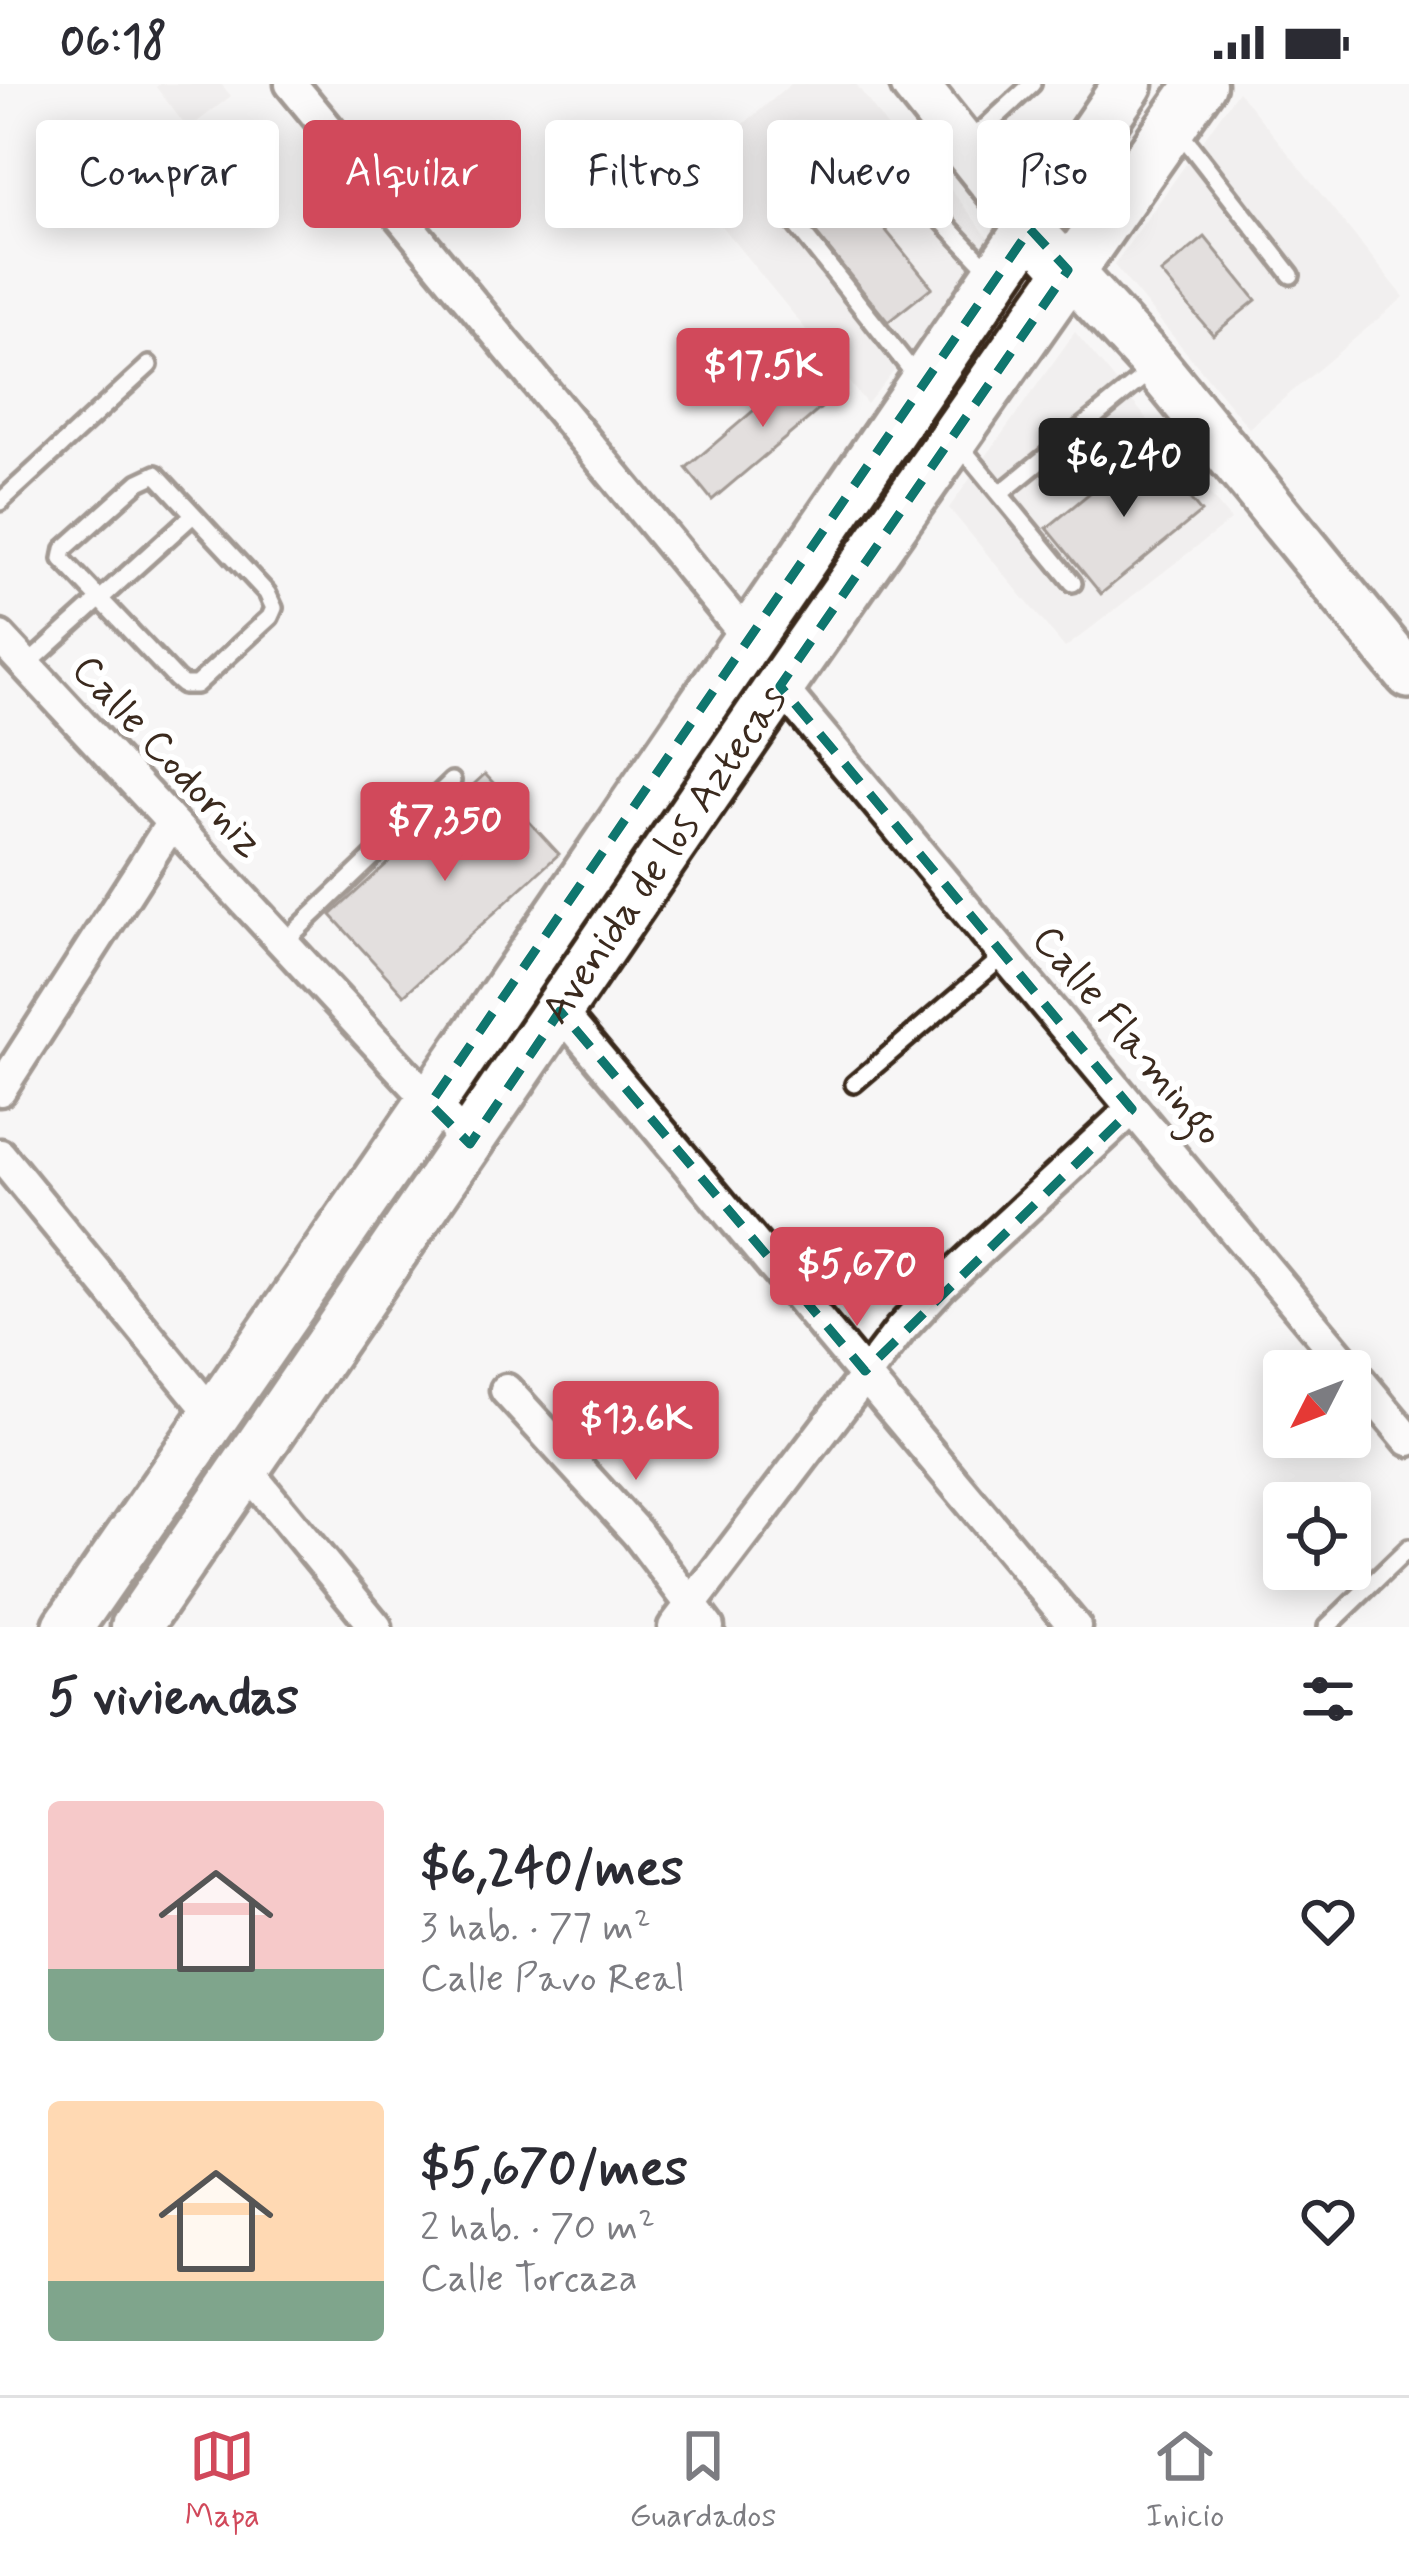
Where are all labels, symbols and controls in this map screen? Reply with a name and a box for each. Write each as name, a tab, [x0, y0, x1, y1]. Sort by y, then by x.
text: 06:18	[60, 13, 167, 72]
chip: Comprar	[36, 120, 279, 228]
chip: Alquilar	[303, 120, 521, 228]
chip: Filtros	[545, 120, 743, 228]
chip: Nuevo	[767, 120, 953, 228]
chip: Piso	[977, 120, 1130, 228]
pin: $17.5K	[665, 328, 861, 430]
text: $17.5K	[703, 341, 823, 392]
pin: $6,240	[1026, 418, 1222, 520]
text: $6,240	[1066, 431, 1182, 482]
street label: Calle Codorniz	[59, 644, 275, 870]
street label: Avenida de los Aztecas	[529, 674, 800, 1035]
pin: $7,350	[347, 782, 543, 884]
text: $7,350	[387, 795, 503, 846]
street label: Calle Flamingo	[1016, 914, 1235, 1160]
pin: $5,670	[759, 1227, 955, 1329]
text: $5,670	[797, 1240, 917, 1291]
north arrow	[1263, 1350, 1371, 1458]
map controls	[1263, 1350, 1371, 1590]
pin: $13.6K	[538, 1381, 734, 1483]
text: $13.6K	[580, 1394, 692, 1445]
button: locate	[1263, 1482, 1371, 1590]
text: 5 viviendas	[48, 1666, 299, 1732]
icon: filters	[1295, 1666, 1361, 1732]
text: $6,240/mes	[420, 1837, 683, 1903]
icon: home	[144, 1849, 288, 1993]
icon: heart	[1295, 1888, 1361, 1954]
text: 3 hab. · 77 m²	[420, 1903, 651, 1954]
text: Calle Pavo Real	[420, 1954, 685, 2005]
text: $5,670/mes	[420, 2137, 688, 2203]
icon: home	[144, 2149, 288, 2293]
icon: heart	[1295, 2188, 1361, 2254]
text: 2 hab. · 70 m²	[420, 2203, 655, 2254]
text: Calle Torcaza	[420, 2254, 638, 2305]
tab: Mapa	[185, 2423, 260, 2539]
tab: Guardados	[629, 2423, 776, 2539]
tab: Inicio	[1146, 2423, 1224, 2539]

